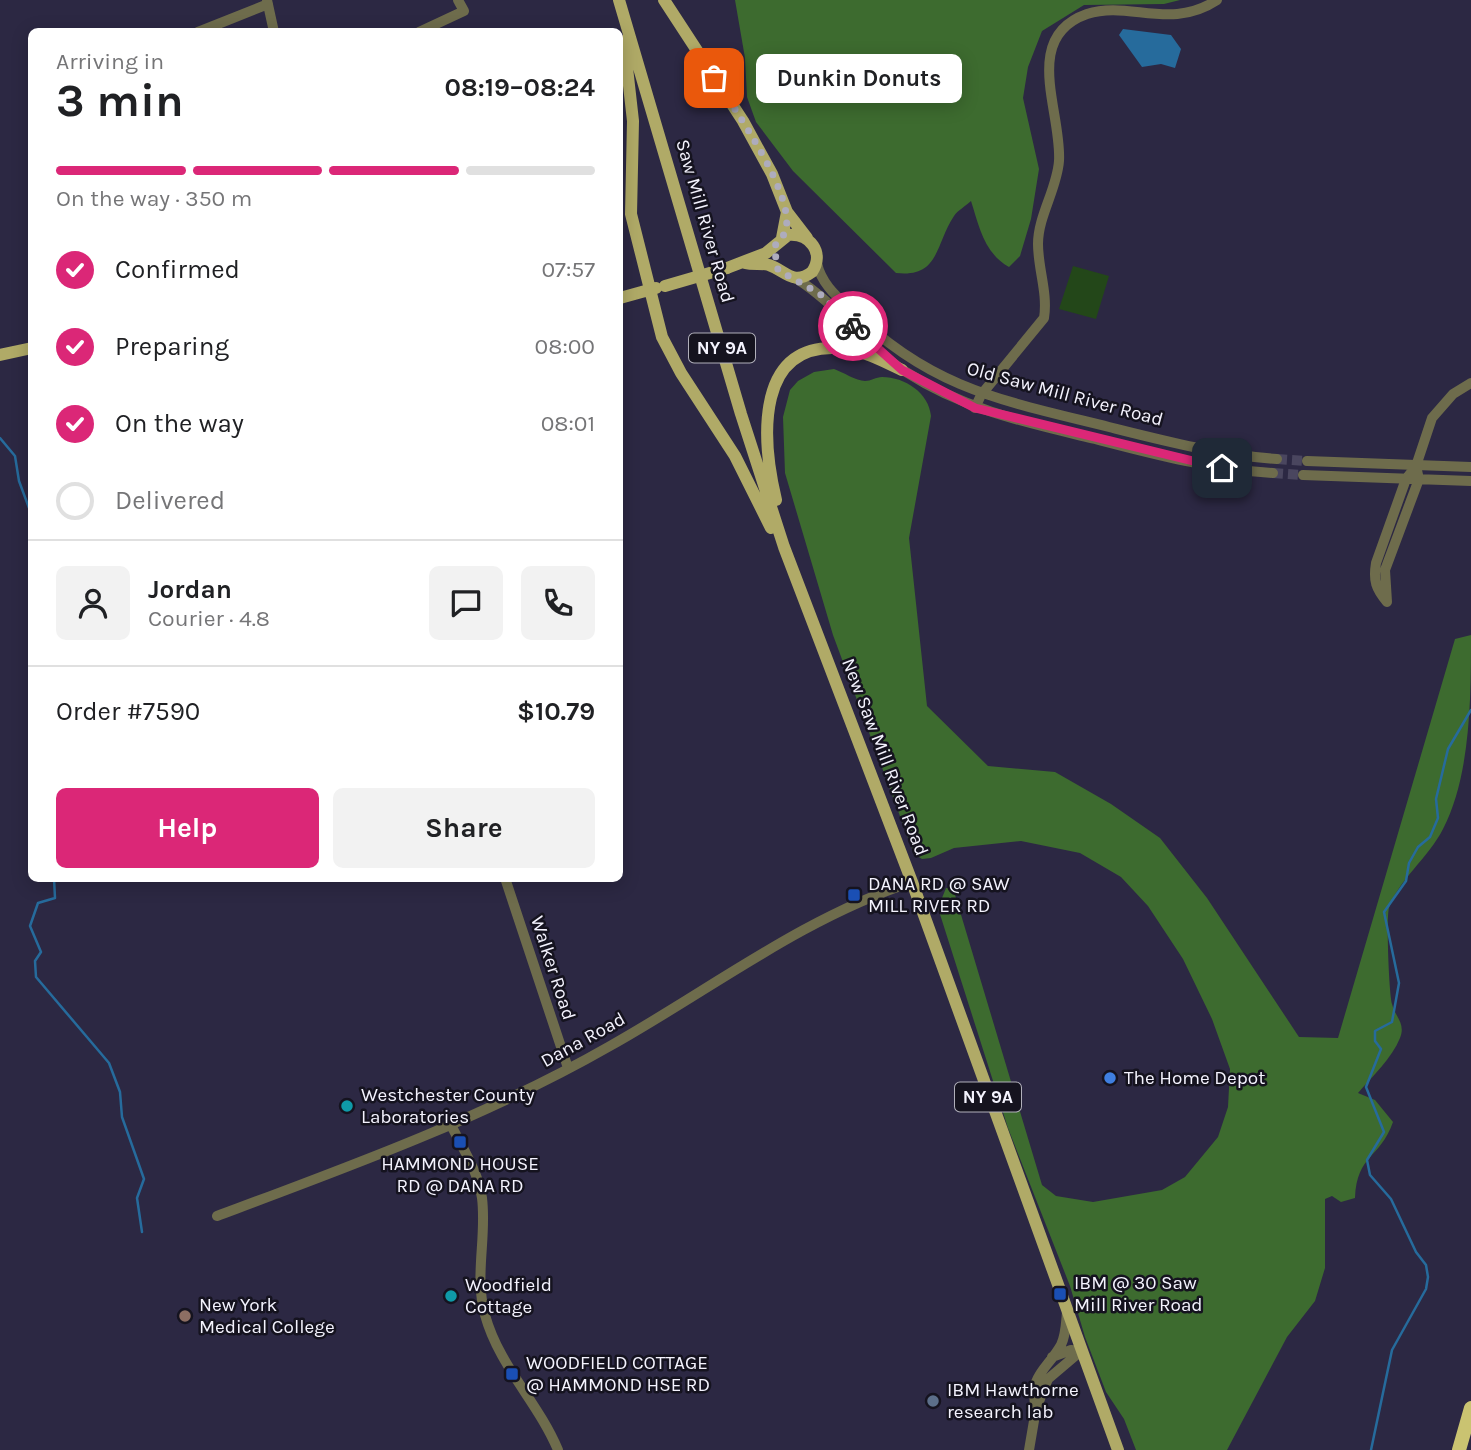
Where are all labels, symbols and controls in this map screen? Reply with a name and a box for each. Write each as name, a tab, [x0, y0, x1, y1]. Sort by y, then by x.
text: Arriving in	[56, 48, 164, 75]
pin	[684, 48, 744, 108]
callout: Dunkin Donuts	[756, 54, 962, 102]
icon: bag	[695, 59, 733, 97]
text: Dunkin Donuts	[777, 65, 941, 92]
text: 08:19–08:24	[444, 72, 595, 103]
text: 3 min	[56, 74, 184, 128]
street label: Saw Mill River Road	[671, 137, 739, 305]
text: On the way · 350 m	[56, 185, 252, 212]
icon: check	[56, 251, 94, 289]
text: Confirmed	[115, 254, 240, 285]
text: 07:57	[541, 256, 595, 283]
courier	[818, 291, 888, 361]
icon: bike	[834, 307, 872, 345]
icon: check	[56, 328, 94, 366]
text: Preparing	[115, 331, 229, 362]
text: 08:00	[535, 333, 595, 360]
road number: NY 9A	[689, 334, 755, 362]
street label: Old Saw Mill River Road	[964, 357, 1166, 431]
icon: check	[56, 405, 94, 443]
text: On the way	[115, 408, 244, 439]
text: 08:01	[541, 410, 595, 437]
pin	[1192, 438, 1252, 498]
icon: home	[1203, 449, 1241, 487]
text: Delivered	[115, 485, 225, 516]
button: person	[56, 566, 130, 640]
button: chat	[429, 566, 503, 640]
button: phone	[521, 566, 595, 640]
text: Jordan	[148, 574, 232, 605]
text: Courier · 4.8	[148, 605, 270, 632]
street label: New Saw Mill River Road	[837, 655, 933, 859]
text: Order #7590	[56, 696, 200, 727]
text: $10.79	[517, 696, 595, 727]
button: Help	[56, 788, 319, 868]
button: Share	[333, 788, 595, 868]
place label: DANA RD @ SAW MILL RIVER RD	[868, 873, 1010, 917]
marker: DANA RD @ SAW MILL RIVER RD	[846, 887, 862, 903]
street label: Walker Road	[526, 913, 580, 1023]
street label: Dana Road	[537, 1008, 629, 1072]
place label: The Home Depot	[1124, 1067, 1265, 1089]
marker: The Home Depot	[1102, 1070, 1118, 1086]
road number: NY 9A	[955, 1082, 1021, 1112]
place label: Westchester County Laboratories	[361, 1084, 535, 1128]
marker: Westchester County Laboratories	[339, 1098, 355, 1114]
marker: HAMMOND HOUSE RD @ DANA RD	[452, 1134, 468, 1150]
place label: HAMMOND HOUSE RD @ DANA RD	[381, 1153, 539, 1197]
place label: IBM @ 30 Saw Mill River Road	[1074, 1272, 1203, 1316]
place label: Woodfield Cottage	[465, 1274, 552, 1318]
marker: IBM @ 30 Saw Mill River Road	[1052, 1286, 1068, 1302]
marker: Woodfield Cottage	[443, 1288, 459, 1304]
place label: New York Medical College	[199, 1294, 335, 1338]
marker: New York Medical College	[177, 1308, 193, 1324]
place label: WOODFIELD COTTAGE @ HAMMOND HSE RD	[526, 1352, 710, 1396]
marker: WOODFIELD COTTAGE @ HAMMOND HSE RD	[504, 1366, 520, 1382]
place label: IBM Hawthorne research lab	[947, 1379, 1079, 1423]
marker: IBM Hawthorne research lab	[925, 1393, 941, 1409]

